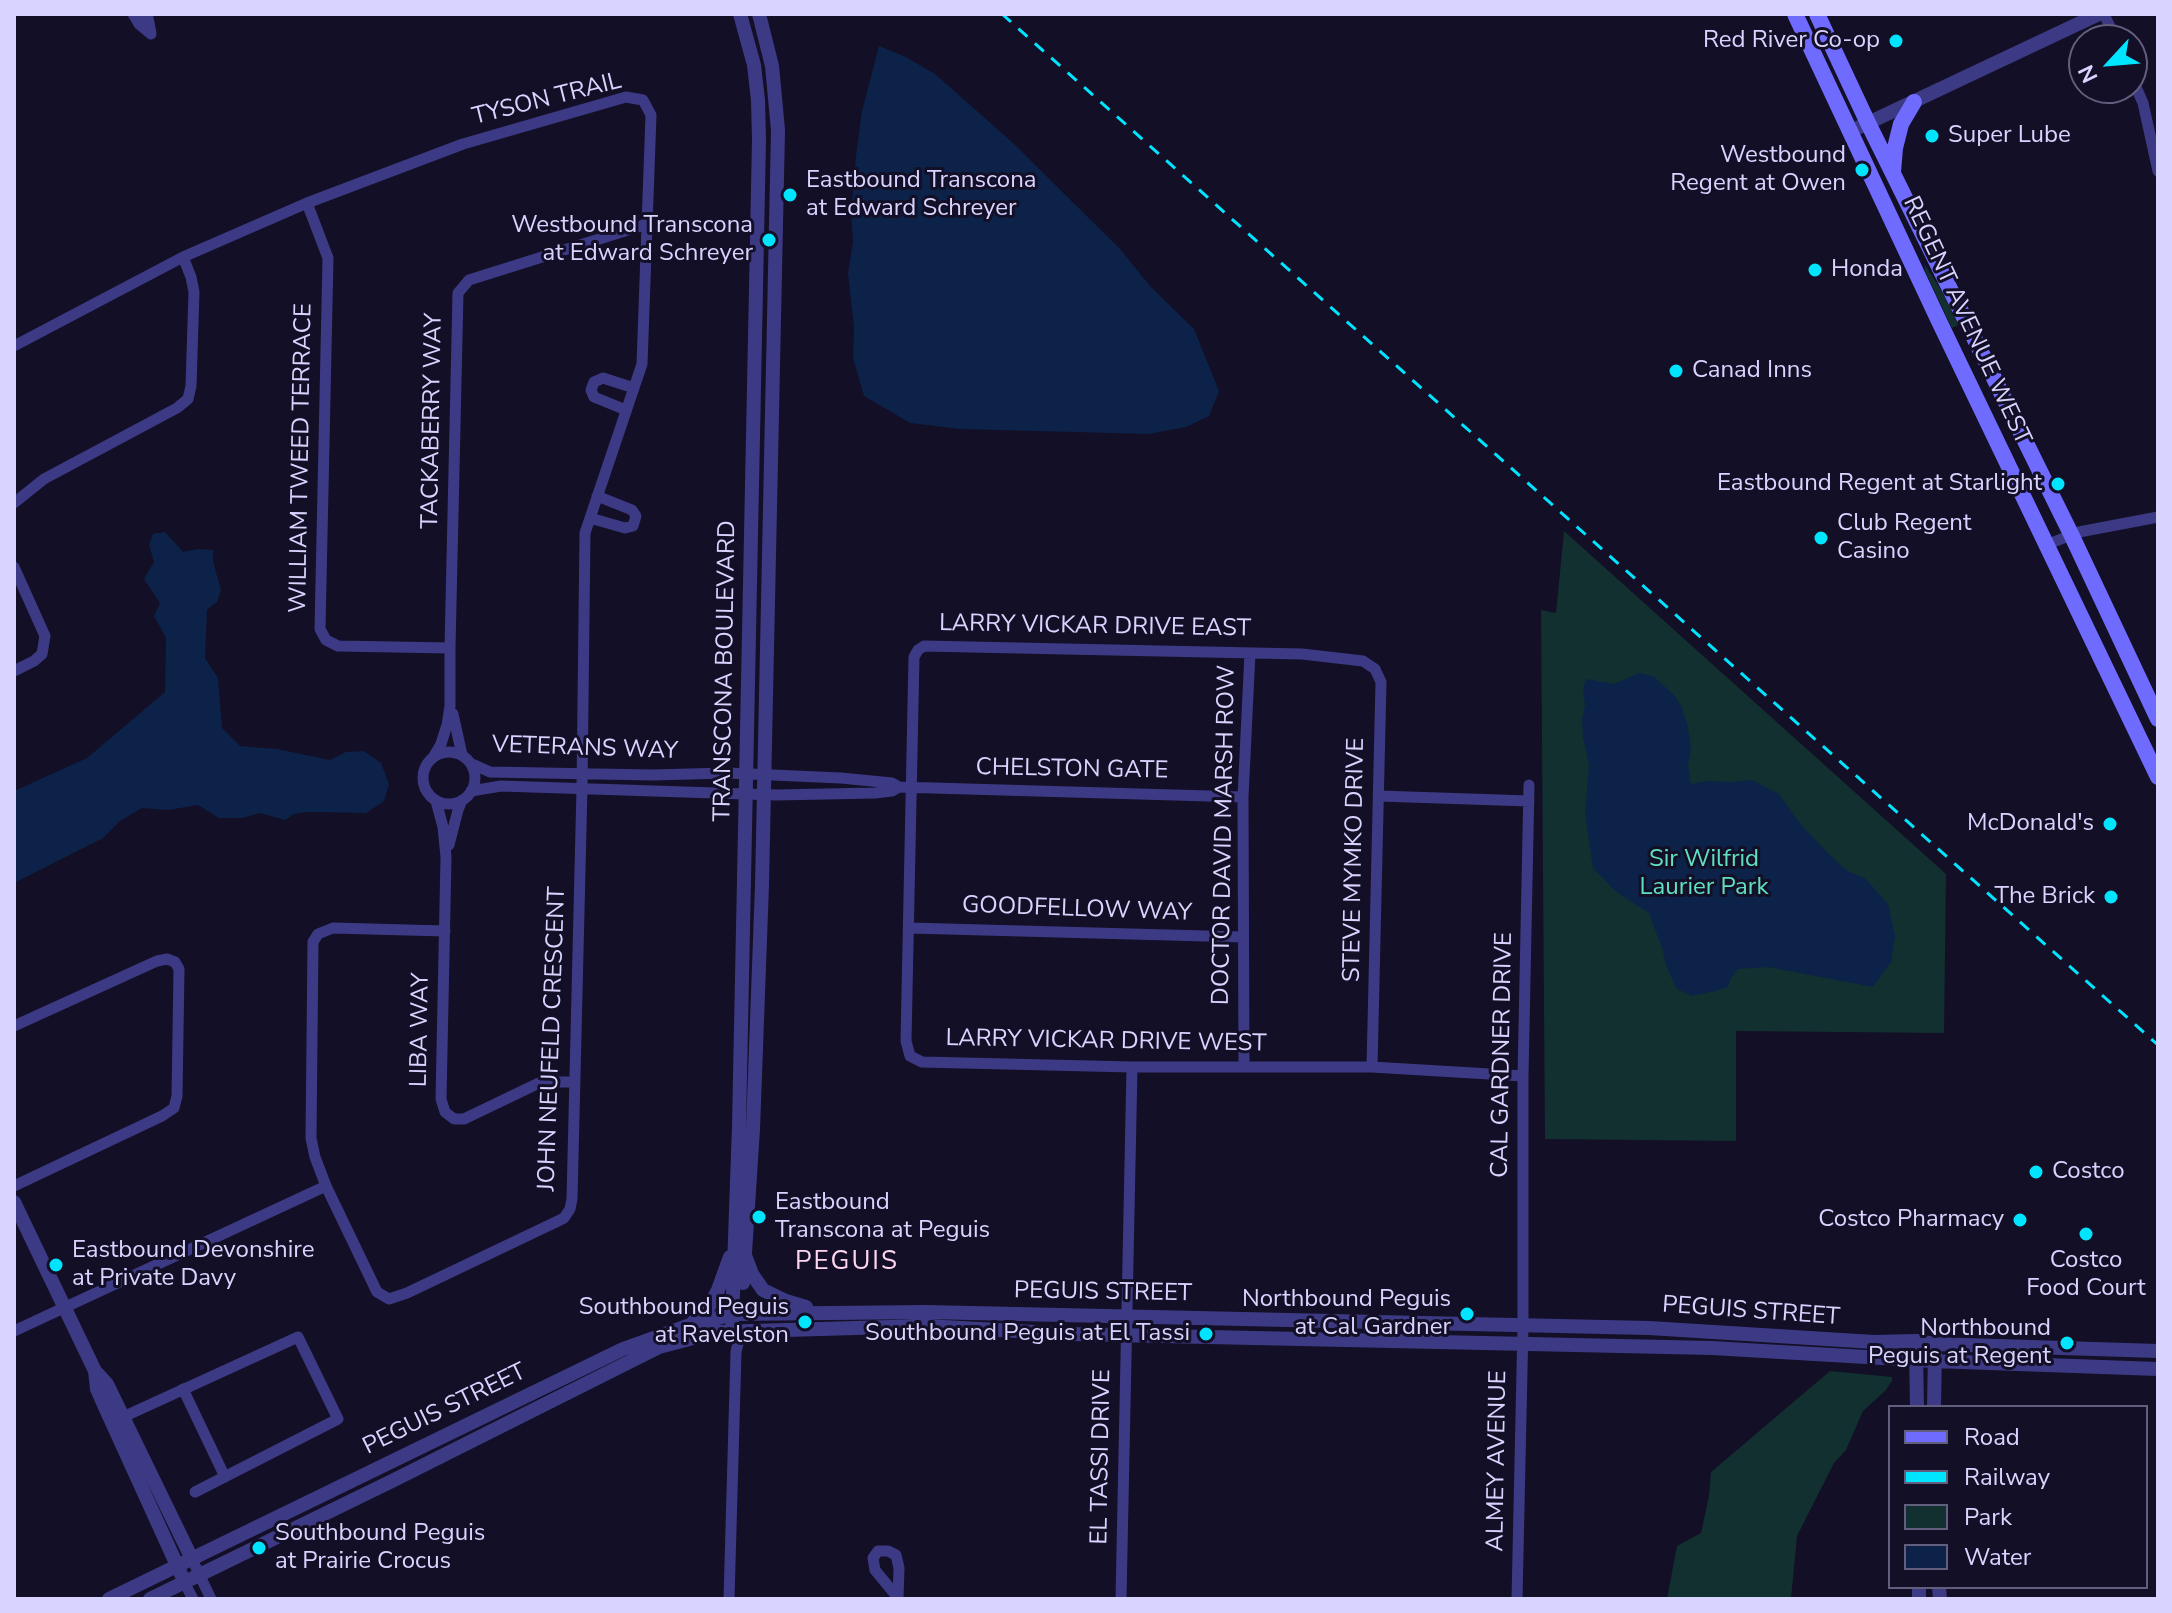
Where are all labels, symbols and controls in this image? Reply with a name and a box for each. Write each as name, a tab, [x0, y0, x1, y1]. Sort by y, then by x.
north arrow	[2068, 24, 2148, 104]
place label: Red River Co-op	[1703, 27, 1880, 55]
marker: Red River Co-op	[1887, 32, 1905, 50]
text: N	[2071, 60, 2105, 88]
street label: TYSON TRAIL	[470, 68, 624, 132]
place label: Super Lube	[1948, 122, 2071, 150]
marker: Super Lube	[1923, 127, 1941, 145]
place label: Westbound Regent at Owen	[1670, 142, 1846, 198]
marker: Westbound Regent at Owen	[1853, 161, 1871, 179]
place label: Eastbound Transcona at Edward Schreyer	[806, 167, 1036, 223]
marker: Eastbound Transcona at Edward Schreyer	[781, 186, 799, 204]
street label: REGENT AVENUE WEST	[1896, 192, 2036, 450]
place label: Westbound Transcona at Edward Schreyer	[511, 212, 753, 268]
marker: Westbound Transcona at Edward Schreyer	[760, 231, 778, 249]
place label: Honda	[1831, 256, 1903, 284]
marker: Honda	[1806, 261, 1824, 279]
street label: WILLIAM TWEED TERRACE	[285, 303, 319, 613]
street label: TACKABERRY WAY	[417, 313, 449, 529]
place label: Canad Inns	[1692, 357, 1812, 385]
marker: Canad Inns	[1667, 362, 1685, 380]
place label: Eastbound Regent at Starlight	[1717, 470, 2042, 498]
marker: Eastbound Regent at Starlight	[2049, 475, 2067, 493]
place label: Club Regent Casino	[1837, 510, 1971, 566]
street label: TRANSCONA BOULEVARD	[709, 520, 743, 822]
marker: Club Regent Casino	[1812, 529, 1830, 547]
street label: LARRY VICKAR DRIVE EAST	[939, 610, 1251, 644]
street label: DOCTOR DAVID MARSH ROW	[1208, 665, 1242, 1005]
street label: VETERANS WAY	[492, 731, 678, 767]
street label: STEVE MYMKO DRIVE	[1338, 738, 1372, 982]
street label: CHELSTON GATE	[975, 754, 1169, 786]
place label: McDonald's	[1967, 810, 2094, 838]
marker: McDonald's	[2101, 815, 2119, 833]
park label: Sir Wilfrid Laurier Park	[1640, 846, 1768, 902]
place label: The Brick	[1994, 883, 2095, 911]
street label: JOHN NEUFELD CRESCENT	[533, 886, 573, 1192]
marker: The Brick	[2102, 888, 2120, 906]
street label: GOODFELLOW WAY	[961, 892, 1193, 928]
street label: CAL GARDNER DRIVE	[1486, 932, 1520, 1178]
street label: LIBA WAY	[406, 973, 436, 1087]
street label: LARRY VICKAR DRIVE WEST	[945, 1025, 1267, 1059]
place label: Costco	[2052, 1158, 2125, 1186]
marker: Costco	[2027, 1163, 2045, 1181]
place label: Eastbound Transcona at Peguis	[775, 1189, 990, 1245]
place label: Costco Pharmacy	[1818, 1206, 2004, 1234]
marker: Eastbound Transcona at Peguis	[750, 1208, 768, 1226]
marker: Costco Pharmacy	[2011, 1211, 2029, 1229]
marker: Costco Food Court	[2077, 1225, 2095, 1243]
place label: Eastbound Devonshire at Private Davy	[72, 1237, 314, 1293]
district label: PEGUIS	[795, 1247, 899, 1279]
place label: Costco Food Court	[2026, 1247, 2146, 1303]
marker: Eastbound Devonshire at Private Davy	[47, 1256, 65, 1274]
street label: PEGUIS STREET	[1014, 1277, 1192, 1309]
place label: Northbound Peguis at Cal Gardner	[1242, 1286, 1451, 1342]
street label: PEGUIS STREET	[1661, 1291, 1841, 1333]
place label: Southbound Peguis at Ravelston	[579, 1294, 789, 1350]
marker: Northbound Peguis at Cal Gardner	[1458, 1305, 1476, 1323]
marker: Southbound Peguis at Ravelston	[796, 1313, 814, 1331]
place label: Northbound Peguis at Regent	[1868, 1315, 2051, 1371]
place label: Southbound Peguis at El Tassi	[865, 1320, 1190, 1348]
marker: Southbound Peguis at El Tassi	[1197, 1325, 1215, 1343]
marker: Northbound Peguis at Regent	[2058, 1334, 2076, 1352]
street label: PEGUIS STREET	[359, 1358, 531, 1462]
street label: EL TASSI DRIVE	[1086, 1369, 1118, 1545]
street label: ALMEY AVENUE	[1482, 1370, 1514, 1552]
legend	[1888, 1405, 2148, 1589]
text: Road	[1964, 1421, 2020, 1453]
text: Railway	[1964, 1461, 2050, 1493]
text: Park	[1964, 1501, 2012, 1533]
place label: Southbound Peguis at Prairie Crocus	[275, 1520, 485, 1576]
marker: Southbound Peguis at Prairie Crocus	[250, 1539, 268, 1557]
text: Water	[1964, 1541, 2031, 1573]

